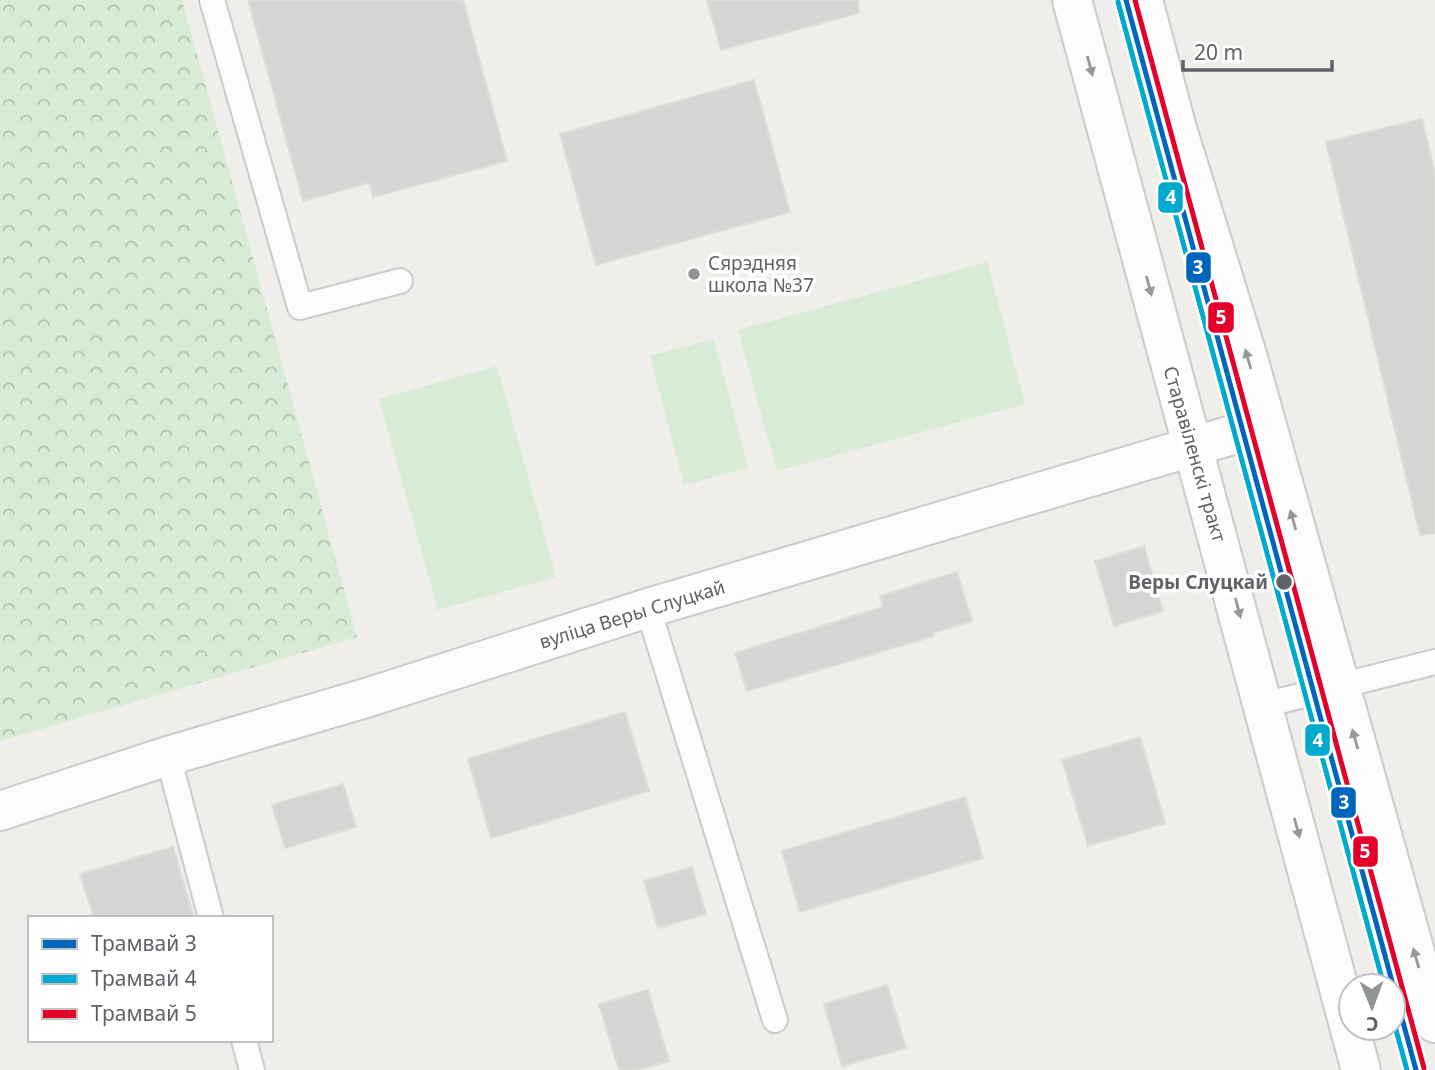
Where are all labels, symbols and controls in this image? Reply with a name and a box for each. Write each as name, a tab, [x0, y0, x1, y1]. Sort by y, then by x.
scale bar	[1183, 28, 1332, 72]
text: 20 m	[1194, 38, 1243, 66]
one-way arrow	[1085, 55, 1096, 77]
line badge: 4	[1157, 181, 1184, 214]
text: 4	[1166, 184, 1177, 210]
place label: Сярэдняя школа №37	[708, 250, 814, 298]
line badge: 3	[1185, 251, 1212, 284]
text: 3	[1193, 254, 1204, 280]
marker: Сярэдняя школа №37	[686, 266, 702, 282]
one-way arrow	[1144, 275, 1155, 297]
line badge: 5	[1207, 301, 1235, 334]
text: 5	[1216, 304, 1226, 330]
one-way arrow	[1242, 349, 1252, 370]
street label: Старавіленскі тракт	[1157, 363, 1233, 545]
one-way arrow	[1287, 508, 1298, 530]
place label: Веры Слуцкай	[1128, 569, 1268, 595]
marker: Веры Слуцкай	[1274, 572, 1294, 592]
street label: вуліца Веры Слуцкай	[536, 573, 728, 655]
one-way arrow	[1233, 597, 1244, 619]
line badge: 4	[1304, 723, 1331, 757]
text: 4	[1313, 727, 1324, 753]
one-way arrow	[1349, 728, 1359, 749]
line badge: 3	[1330, 786, 1357, 819]
text: 3	[1339, 789, 1350, 815]
one-way arrow	[1292, 818, 1302, 839]
line badge: 5	[1352, 835, 1379, 868]
text: 5	[1360, 838, 1370, 864]
legend	[28, 916, 273, 1042]
text: Трамвай 3	[91, 929, 197, 957]
one-way arrow	[1411, 947, 1421, 968]
text: Трамвай 4	[91, 964, 197, 992]
north arrow	[1337, 972, 1407, 1042]
text: Трамвай 5	[91, 999, 197, 1027]
text: С	[1366, 1011, 1379, 1037]

